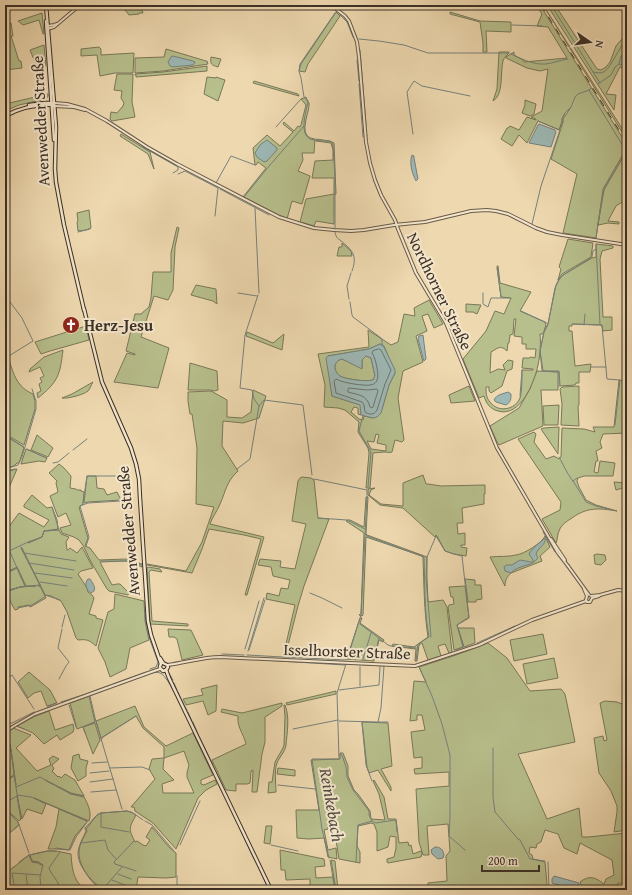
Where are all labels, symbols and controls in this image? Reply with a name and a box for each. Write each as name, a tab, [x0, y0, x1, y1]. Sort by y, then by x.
north arrow	[570, 22, 610, 62]
text: N	[591, 39, 608, 50]
street label: Avenwedder Straße	[25, 55, 55, 187]
street label: Nordhorner Straße	[401, 228, 479, 354]
place label: Herz-Jesu	[84, 313, 154, 337]
church icon: Herz-Jesu	[61, 315, 81, 335]
street label: Avenwedder Straße	[110, 465, 146, 597]
street label: Isselhorster Straße	[283, 637, 411, 665]
water label: Reinkebach	[314, 765, 351, 844]
scale bar	[482, 847, 539, 873]
text: 200 m	[488, 852, 518, 869]

